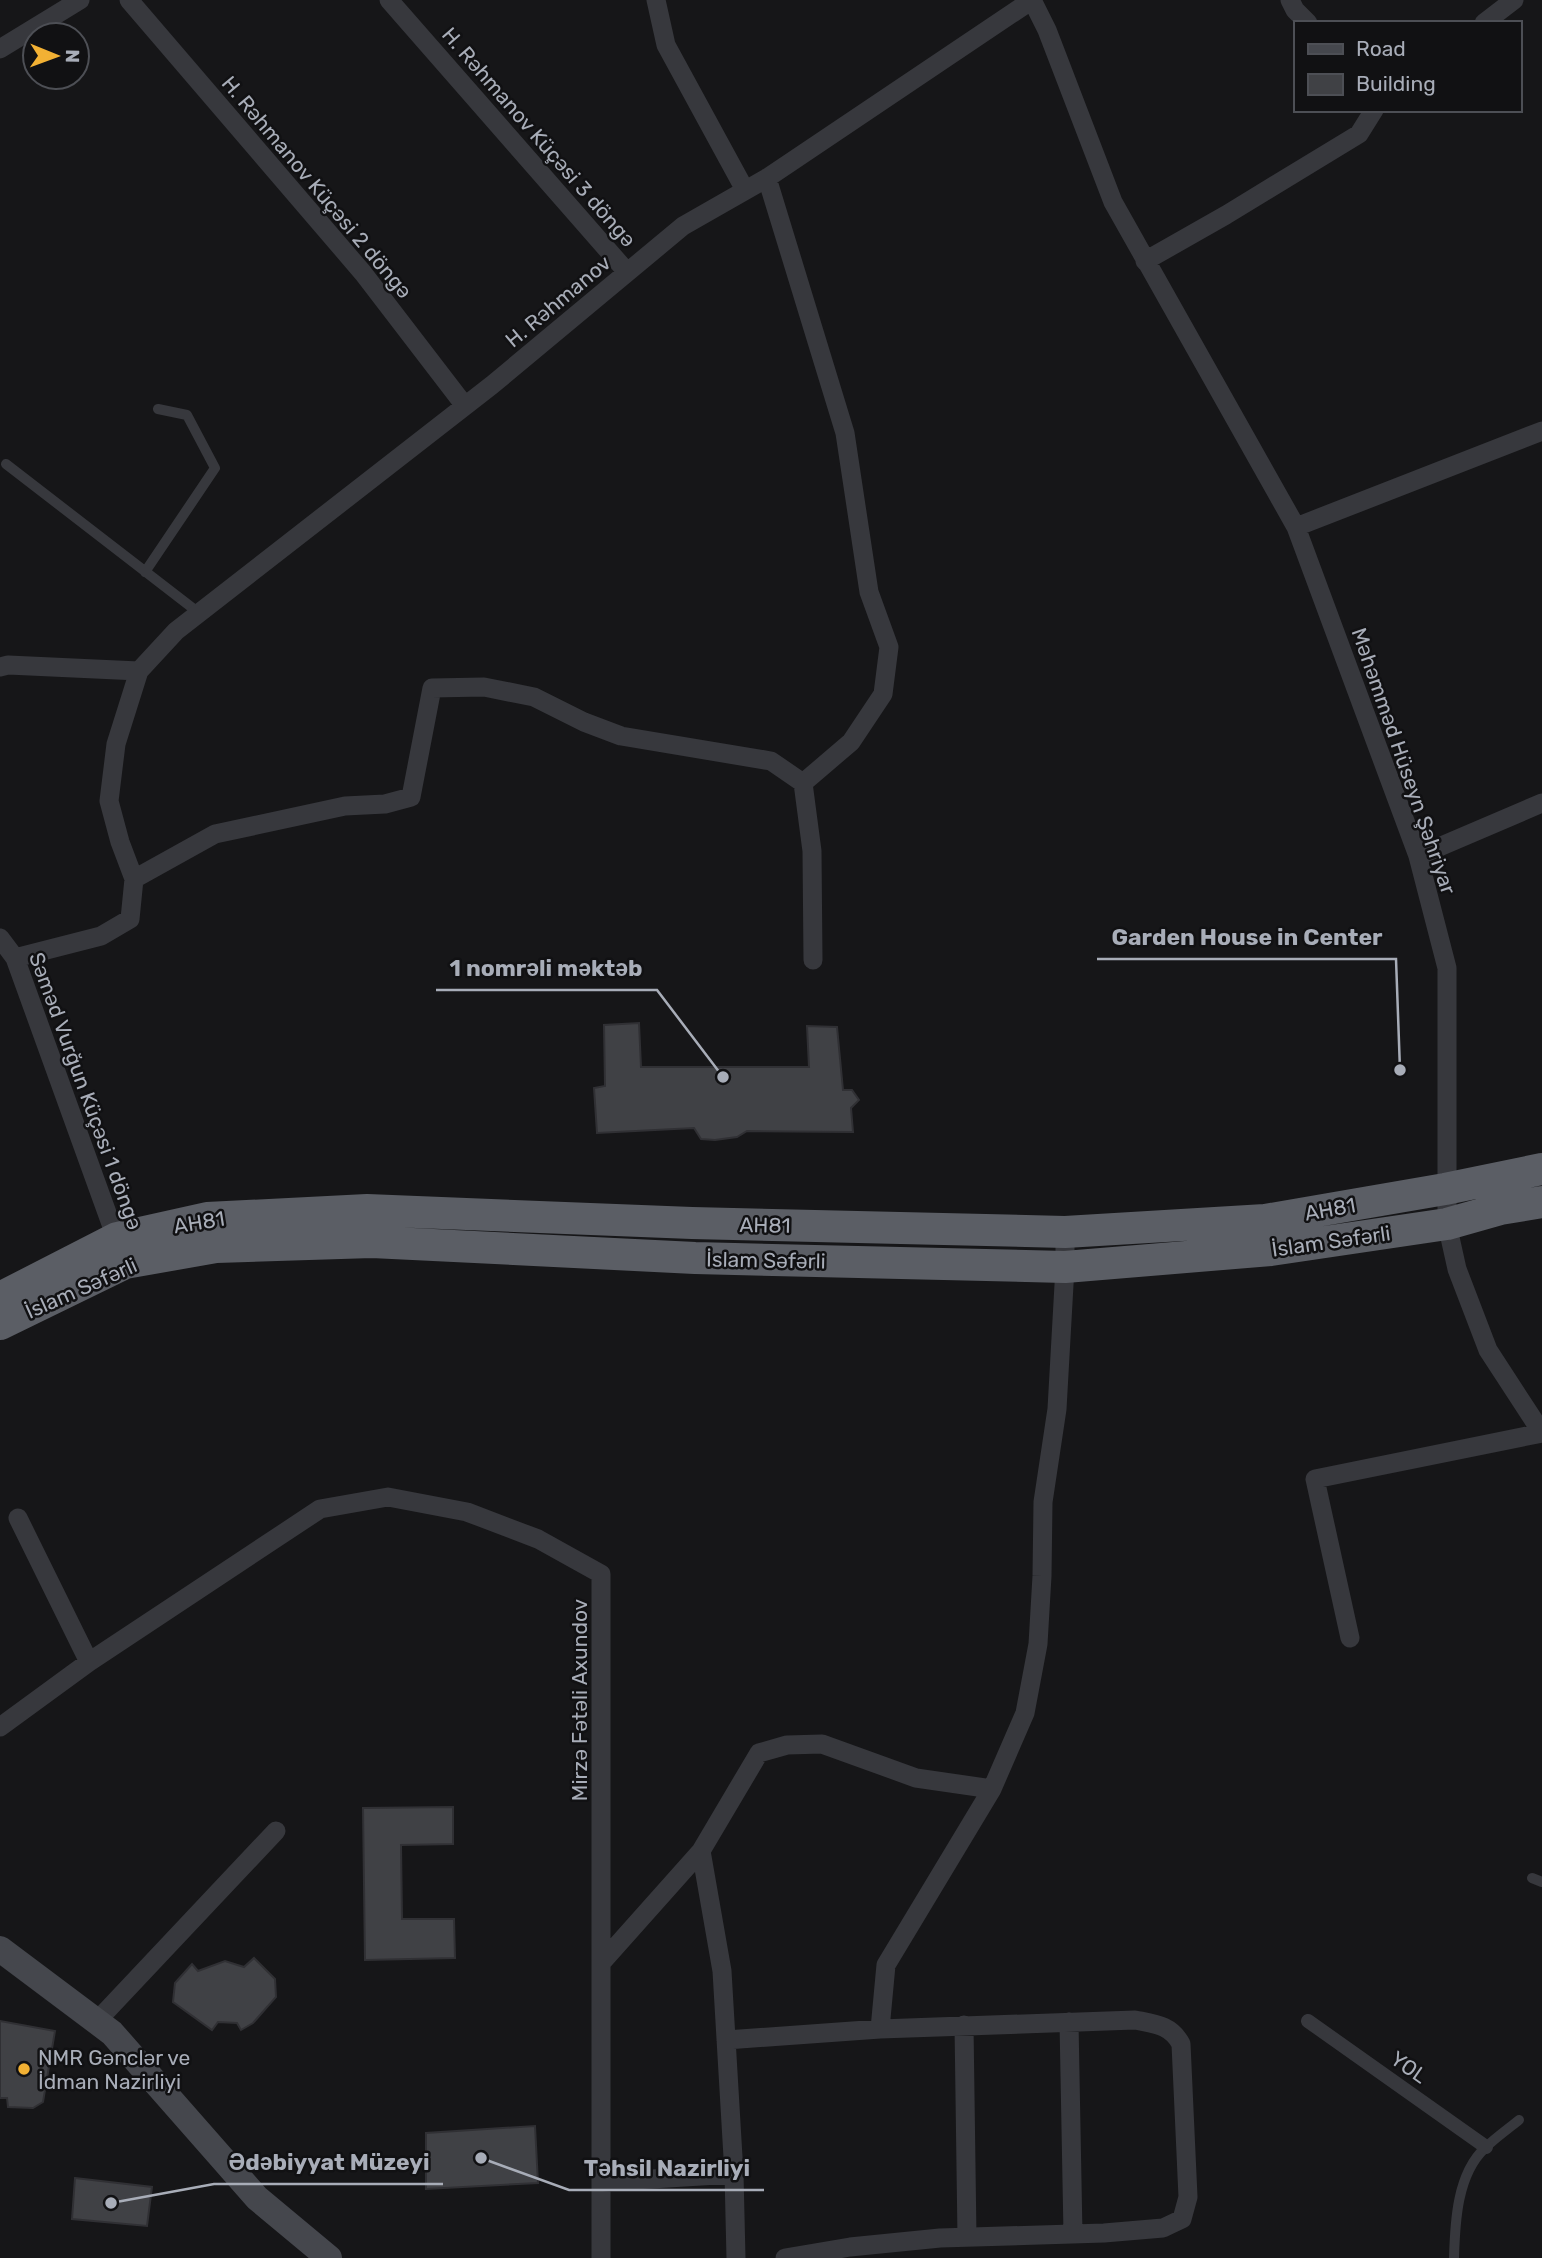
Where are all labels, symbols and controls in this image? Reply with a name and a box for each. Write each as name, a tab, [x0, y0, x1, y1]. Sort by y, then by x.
north arrow	[21, 21, 91, 91]
legend	[1294, 21, 1521, 112]
street label: H. Rəhmanov Küçəsi 3 döngə	[437, 22, 641, 252]
text: Road	[1356, 36, 1406, 61]
text: N	[61, 49, 84, 63]
street label: H. Rəhmanov Küçəsi 2 döngə	[217, 71, 417, 303]
text: Building	[1356, 71, 1436, 96]
street label: H. Rəhmanov	[500, 250, 616, 352]
street label: Məhəmməd Hüseyn Şəhriyar	[1347, 625, 1461, 897]
callout: Garden House in Center	[1097, 915, 1396, 959]
text: Garden House in Center	[1111, 923, 1383, 951]
callout: 1 nomrəli məktəb	[436, 946, 657, 990]
street label: Səməd Vurğun Küçəsi 1 döngə	[24, 949, 148, 1233]
text: 1 nomrəli məktəb	[450, 954, 642, 982]
street label: AH81	[1303, 1192, 1357, 1226]
street label: AH81	[172, 1206, 226, 1238]
street label: AH81	[739, 1212, 791, 1238]
street label: İslam Səfərli	[1270, 1220, 1392, 1262]
street label: İslam Səfərli	[706, 1246, 826, 1274]
street label: İslam Səfərli	[21, 1252, 141, 1324]
street label: Mirzə Fətəli Axundov	[567, 1599, 592, 1801]
place label: NMR Gənclər ve İdman Nazirliyi	[38, 2045, 190, 2094]
street label: YOL	[1386, 2046, 1432, 2089]
marker: NMR Gənclər ve İdman Nazirliyi	[16, 2061, 32, 2077]
callout: Ədəbiyyat Müzeyi	[214, 2140, 443, 2184]
callout: Təhsil Nazirliyi	[569, 2146, 764, 2190]
text: Ədəbiyyat Müzeyi	[229, 2148, 429, 2176]
text: Təhsil Nazirliyi	[584, 2154, 750, 2182]

